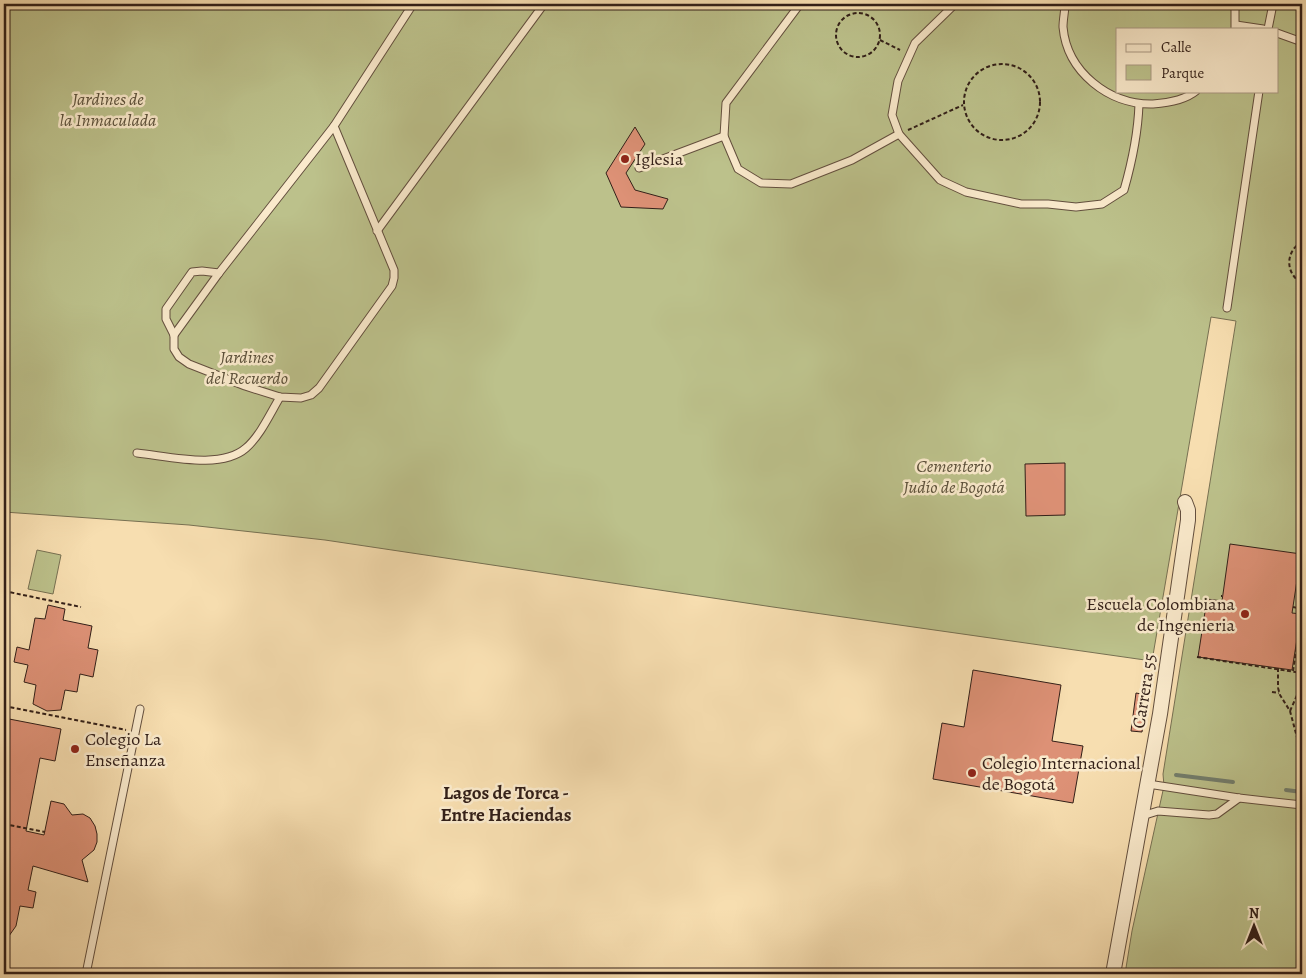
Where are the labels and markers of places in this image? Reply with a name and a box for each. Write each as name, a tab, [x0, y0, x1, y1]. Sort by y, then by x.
place label: Iglesia	[635, 147, 684, 171]
marker: Iglesia	[619, 153, 631, 165]
place label: Escuela Colombiana de Ingenieria	[1086, 592, 1236, 637]
marker: Escuela Colombiana de Ingenieria	[1239, 608, 1251, 620]
place label: Colegio La Enseñanza	[85, 727, 166, 772]
marker: Colegio La Enseñanza	[69, 743, 81, 755]
place label: Colegio Internacional de Bogotá	[982, 751, 1141, 796]
marker: Colegio Internacional de Bogotá	[966, 767, 978, 779]

